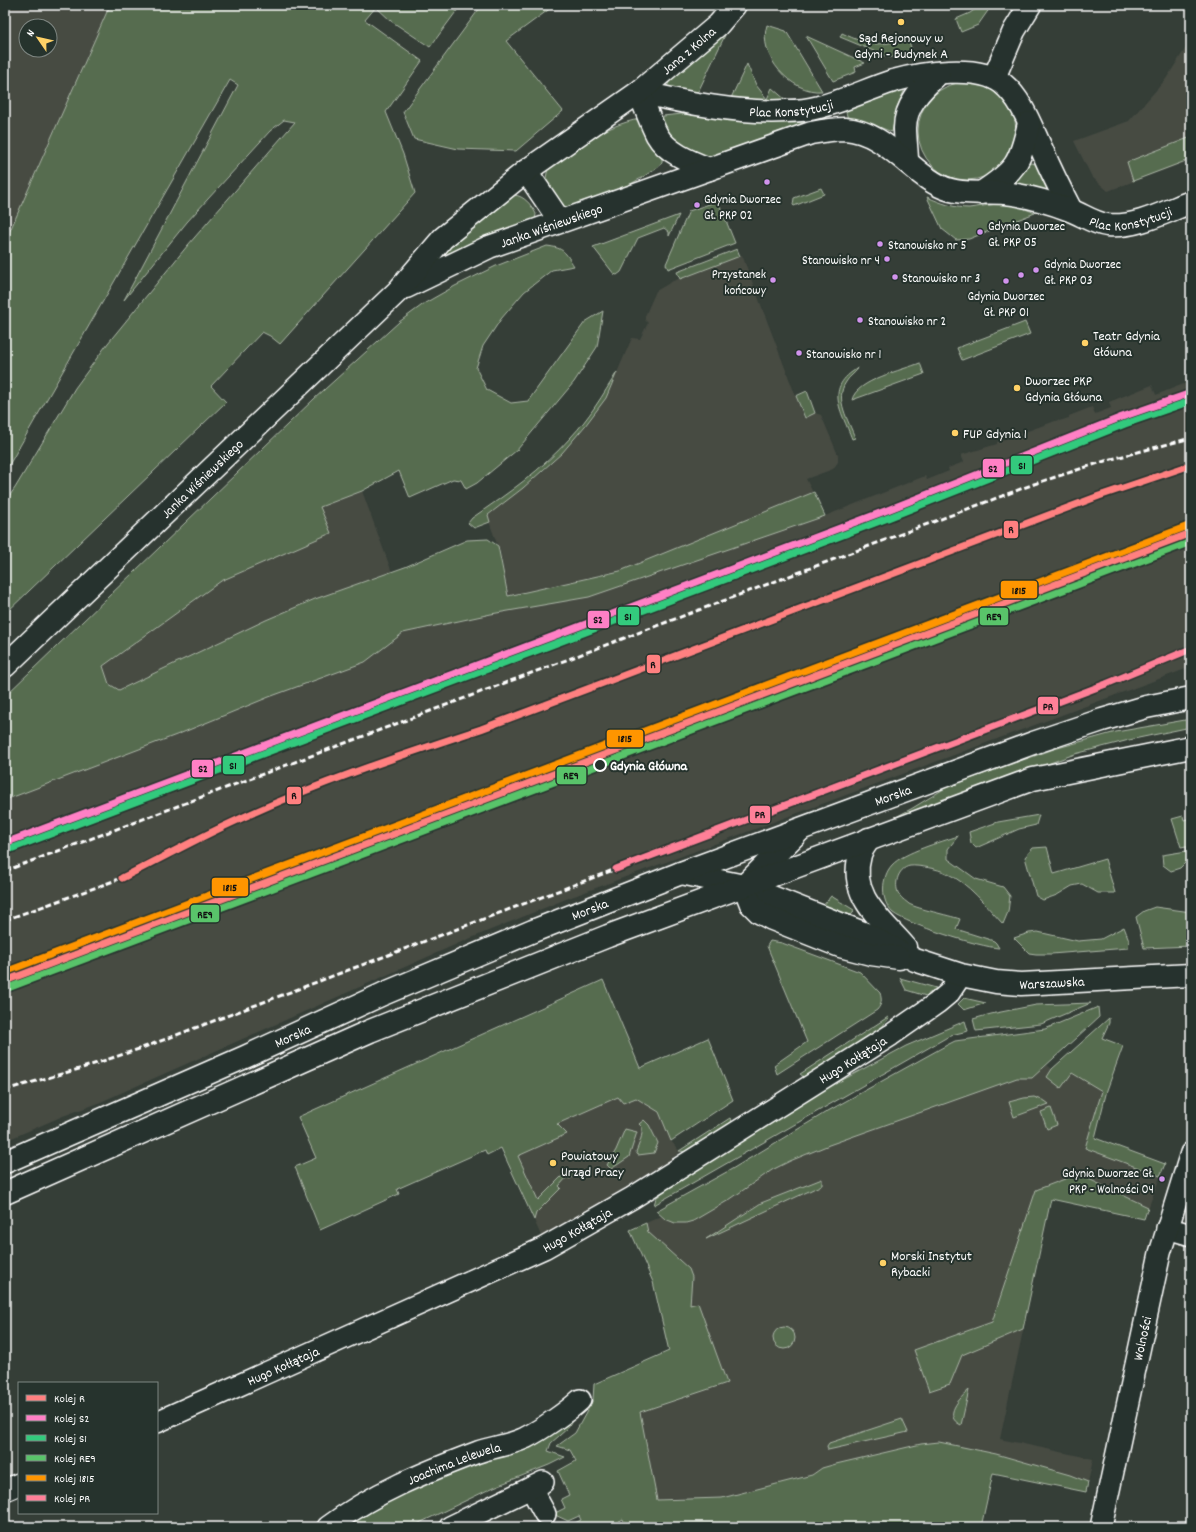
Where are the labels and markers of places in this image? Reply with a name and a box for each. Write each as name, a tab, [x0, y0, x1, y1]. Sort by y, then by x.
marker: Sąd Rejonowy w Gdyni - Budynek A	[896, 17, 906, 27]
place label: Sąd Rejonowy w Gdyni - Budynek A	[854, 29, 948, 65]
unlabelled marker	[762, 177, 772, 187]
place label: Gdynia Dworzec Gł. PKP 02	[704, 191, 781, 226]
marker: Gdynia Dworzec Gł. PKP 02	[692, 200, 702, 210]
place label: Gdynia Dworzec Gł. PKP 05	[988, 218, 1065, 253]
marker: Gdynia Dworzec Gł. PKP 05	[975, 227, 985, 237]
place label: Stanowisko nr 5	[888, 237, 967, 256]
marker: Stanowisko nr 5	[875, 239, 885, 249]
place label: Stanowisko nr 4	[802, 252, 880, 271]
marker: Stanowisko nr 4	[882, 254, 892, 264]
place label: Gdynia Dworzec Gł. PKP 03	[1044, 256, 1121, 291]
marker: Gdynia Dworzec Gł. PKP 03	[1031, 265, 1041, 275]
place label: Przystanek końcowy	[712, 266, 767, 301]
place label: Stanowisko nr 3	[902, 270, 980, 289]
unlabelled marker	[1016, 270, 1026, 280]
marker: Stanowisko nr 3	[890, 272, 900, 282]
marker: Przystanek końcowy	[768, 275, 778, 285]
marker: Gdynia Dworzec Gł. PKP 01	[1001, 276, 1011, 286]
place label: Gdynia Dworzec Gł. PKP 01	[968, 288, 1044, 323]
place label: Stanowisko nr 2	[868, 313, 946, 332]
marker: Stanowisko nr 2	[855, 315, 865, 325]
place label: Teatr Gdynia Główna	[1093, 327, 1160, 363]
marker: Teatr Gdynia Główna	[1080, 338, 1090, 348]
place label: Stanowisko nr 1	[806, 346, 881, 365]
marker: Stanowisko nr 1	[794, 348, 804, 358]
place label: Dworzec PKP Gdynia Główna	[1025, 372, 1102, 408]
marker: Dworzec PKP Gdynia Główna	[1012, 383, 1022, 393]
place label: FUP Gdynia 1	[963, 425, 1027, 445]
marker: FUP Gdynia 1	[950, 428, 960, 438]
place label: Gdynia Główna	[610, 757, 688, 777]
marker: Gdynia Główna	[593, 758, 607, 772]
place label: Powiatowy Urząd Pracy	[561, 1147, 624, 1183]
marker: Powiatowy Urząd Pracy	[548, 1158, 558, 1168]
place label: Gdynia Dworzec Gł. PKP - Wolności 04	[1062, 1165, 1154, 1200]
marker: Gdynia Dworzec Gł. PKP - Wolności 04	[1157, 1174, 1167, 1184]
place label: Morski Instytut Rybacki	[891, 1247, 972, 1283]
marker: Morski Instytut Rybacki	[878, 1258, 888, 1268]

